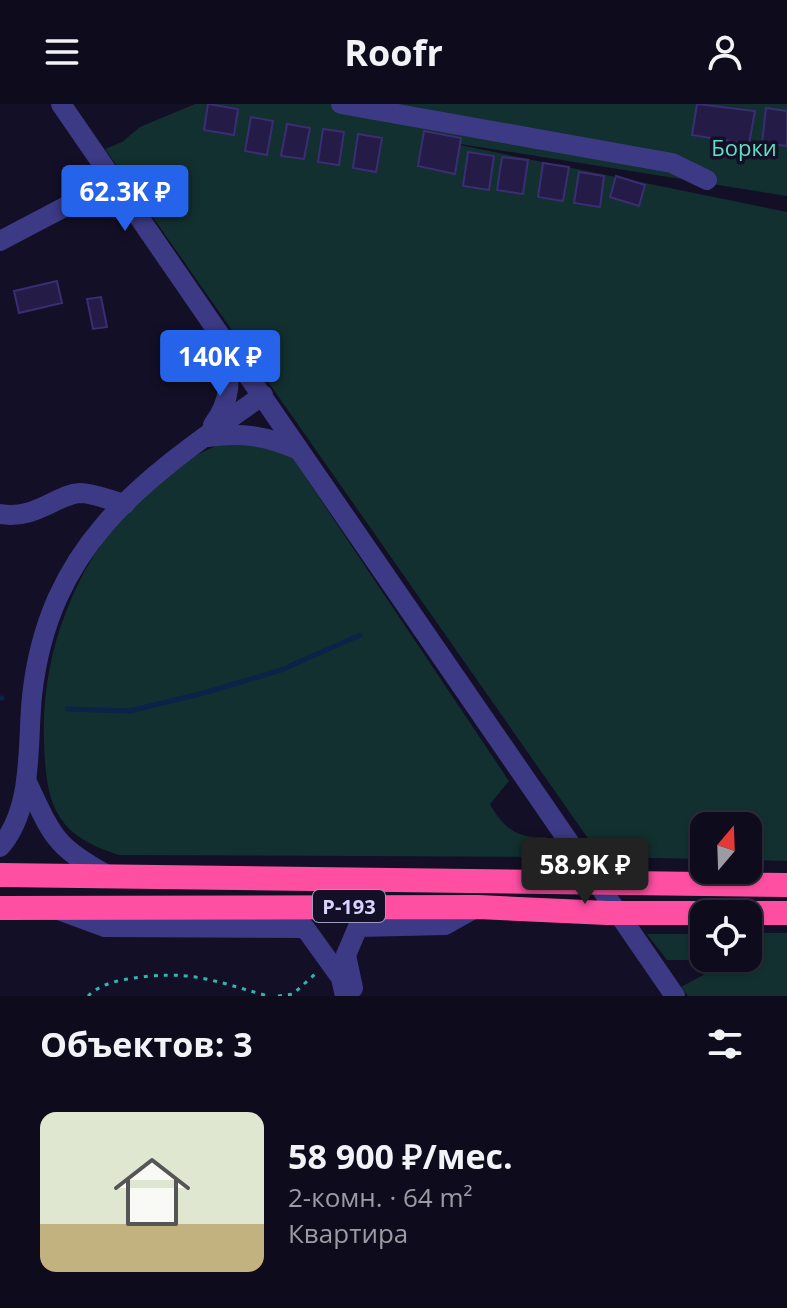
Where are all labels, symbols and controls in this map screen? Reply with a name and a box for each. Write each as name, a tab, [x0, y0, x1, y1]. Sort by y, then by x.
text: Roofr	[344, 28, 443, 77]
icon: menu	[40, 30, 84, 74]
icon: person	[703, 30, 747, 74]
park label: Борки	[711, 132, 777, 162]
pin: 62.3K ₽	[51, 165, 199, 233]
text: 62.3K ₽	[79, 173, 171, 209]
pin: 140K ₽	[155, 330, 285, 398]
text: 140K ₽	[178, 338, 262, 374]
north arrow	[690, 812, 762, 884]
map controls	[690, 812, 762, 972]
pin: 58.9K ₽	[511, 838, 659, 906]
text: 58.9K ₽	[539, 846, 631, 882]
road number: Р-193	[313, 890, 385, 922]
button: locate	[690, 900, 762, 972]
text: Объектов: 3	[40, 1021, 253, 1067]
icon: filters	[703, 1022, 747, 1066]
text: 58 900 ₽/мес.	[288, 1133, 513, 1179]
icon: home	[104, 1144, 200, 1240]
text: 2-комн. · 64 m²	[288, 1179, 473, 1215]
text: Квартира	[288, 1215, 408, 1251]

